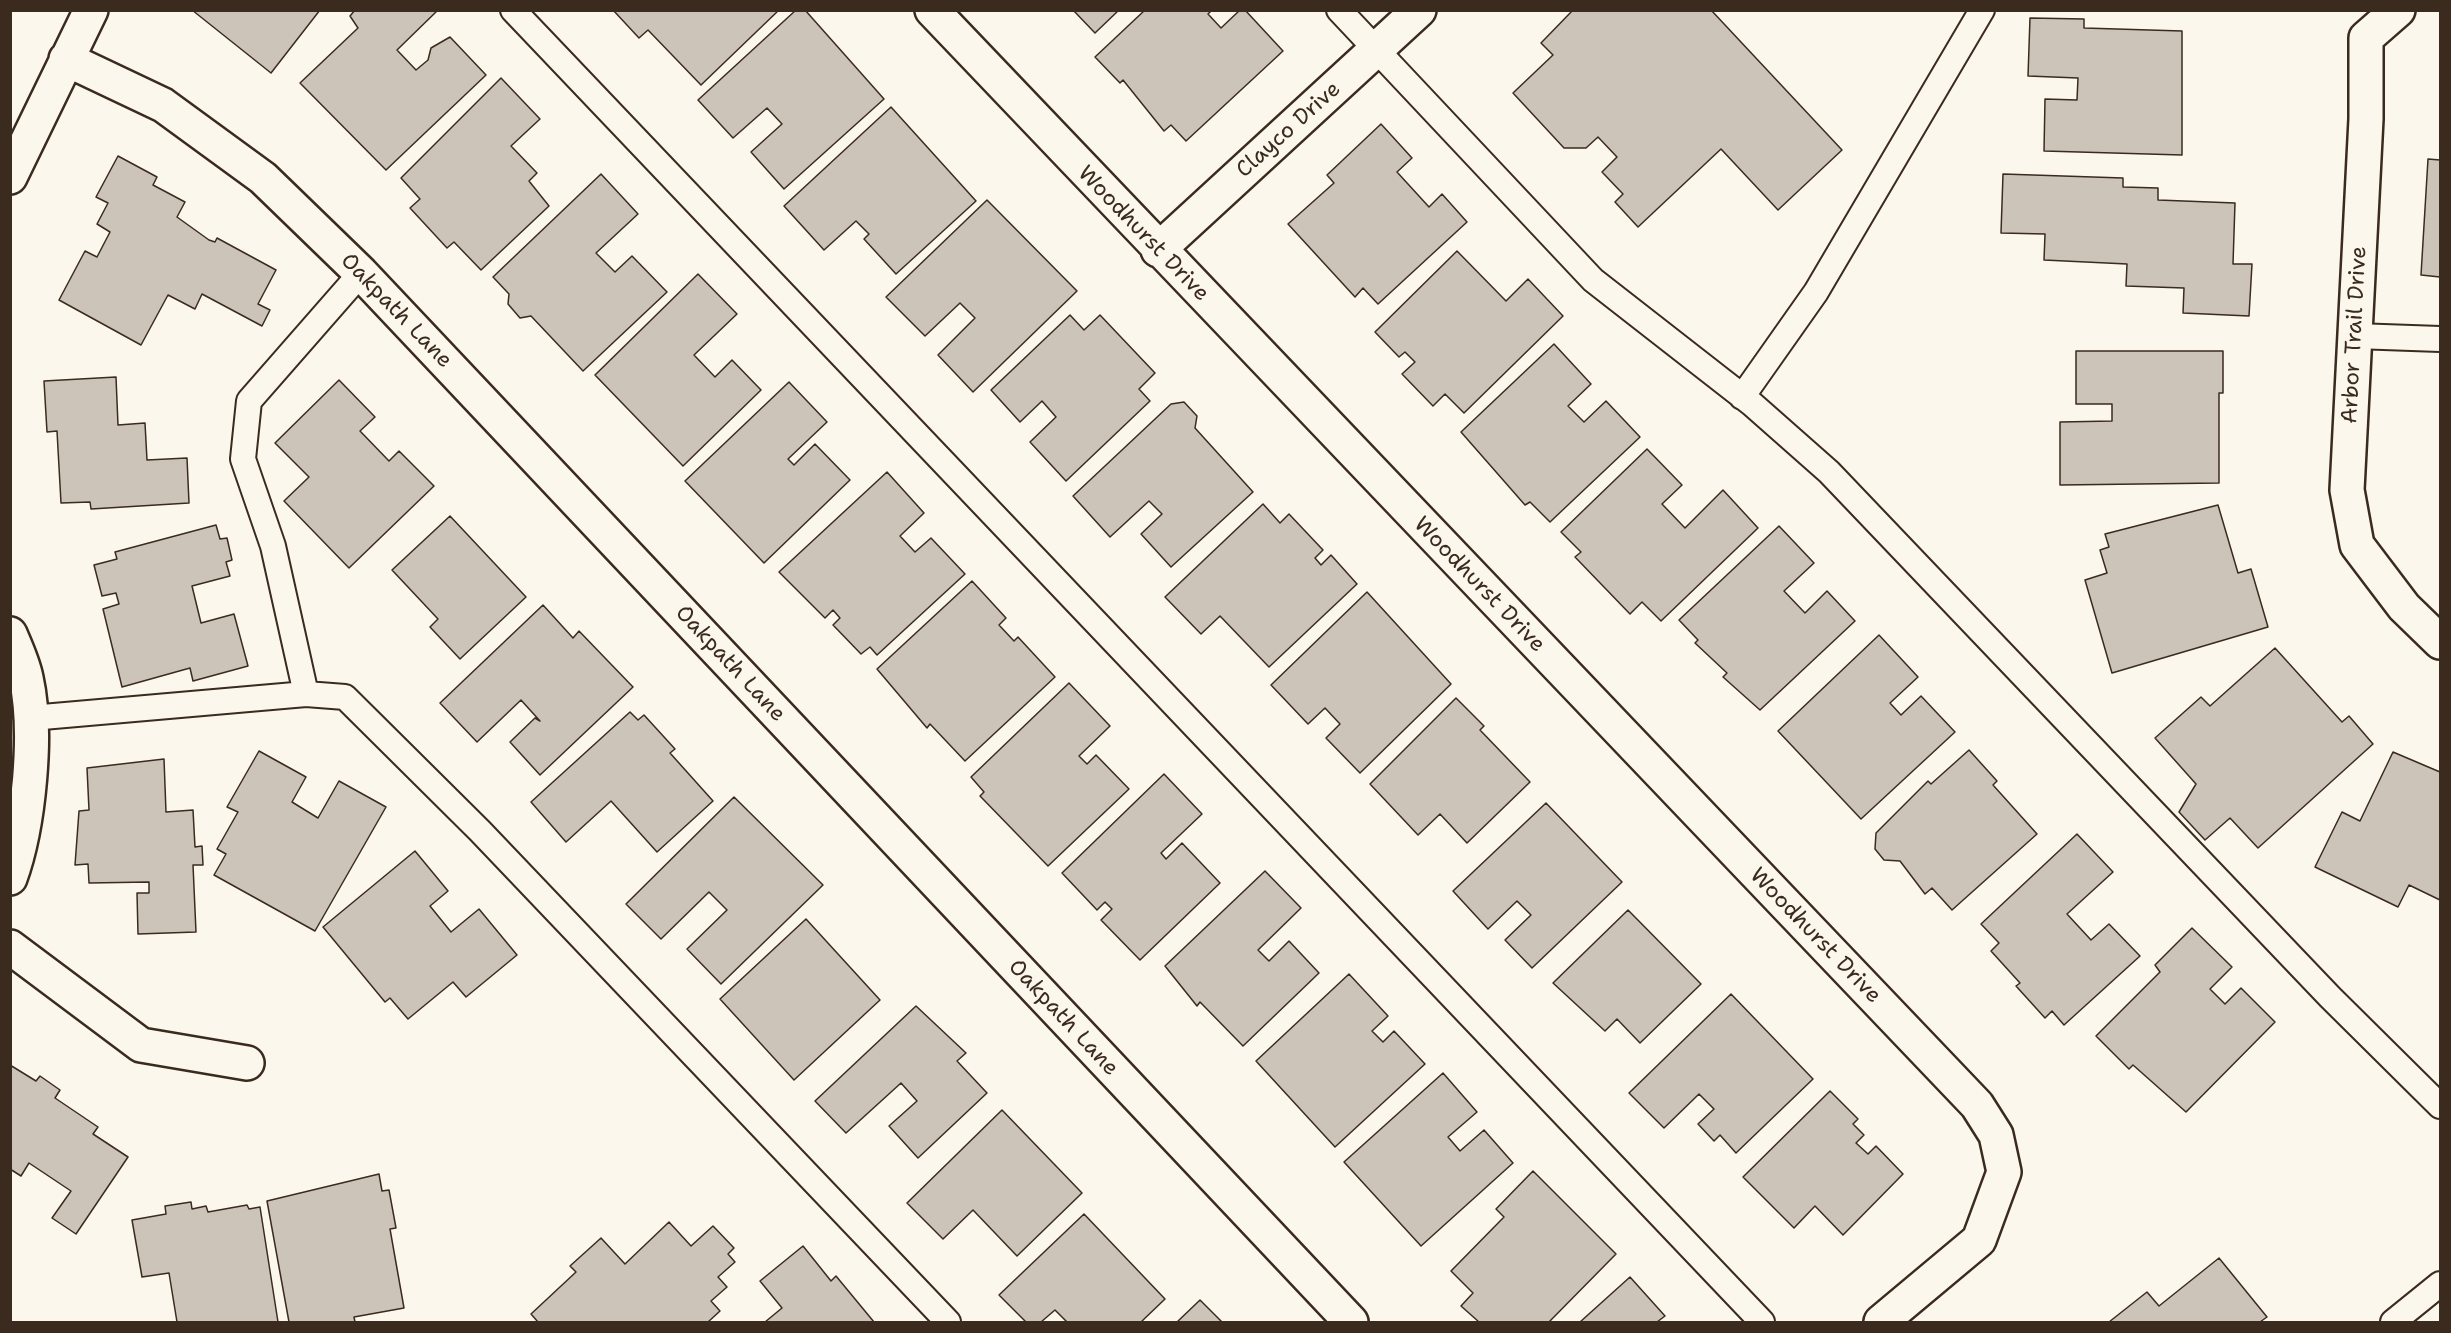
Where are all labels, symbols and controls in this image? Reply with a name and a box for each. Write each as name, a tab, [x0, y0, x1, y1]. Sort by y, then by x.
street label: Clayco Drive	[1231, 76, 1347, 184]
street label: Woodhurst Drive	[1072, 161, 1214, 307]
street label: Arbor Trail Drive	[2337, 246, 2373, 424]
street label: Oakpath Lane	[335, 248, 457, 374]
street label: Woodhurst Drive	[1408, 512, 1550, 658]
street label: Oakpath Lane	[669, 600, 791, 728]
street label: Woodhurst Drive	[1744, 863, 1886, 1009]
street label: Oakpath Lane	[1002, 954, 1124, 1082]

